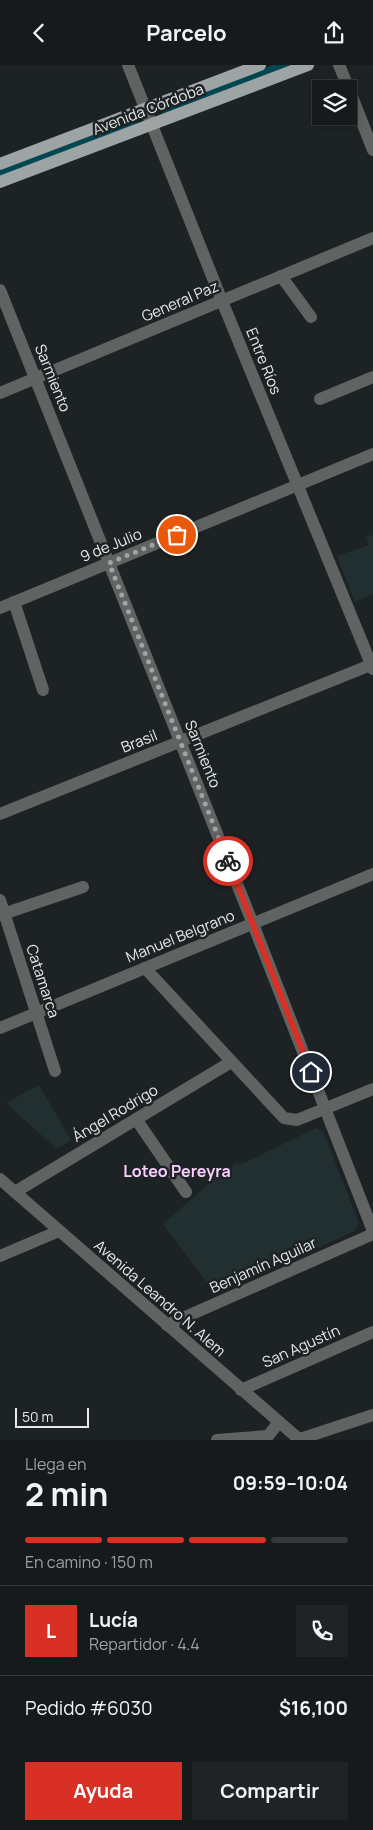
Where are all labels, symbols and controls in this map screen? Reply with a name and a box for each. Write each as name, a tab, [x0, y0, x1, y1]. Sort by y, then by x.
text: Parcelo	[146, 18, 227, 48]
icon: back	[25, 19, 53, 47]
icon: share	[320, 19, 348, 47]
street label: Avenida Córdoba	[90, 78, 206, 140]
map controls	[312, 80, 357, 125]
button: layers	[312, 80, 357, 125]
street label: General Paz	[138, 275, 222, 327]
street label: Entre Ríos	[241, 325, 287, 398]
street label: Sarmiento	[30, 341, 76, 415]
pin	[156, 514, 198, 556]
icon: bag	[163, 521, 191, 549]
street label: 9 de Julio	[77, 523, 145, 567]
street label: Sarmiento	[180, 717, 226, 791]
street label: Brasil	[118, 724, 160, 758]
courier	[203, 836, 253, 886]
icon: bike	[214, 847, 242, 875]
street label: Manuel Belgrano	[123, 905, 238, 967]
street label: Catamarca	[21, 941, 65, 1021]
pin	[290, 1051, 332, 1093]
icon: home	[297, 1058, 325, 1086]
street label: Ángel Rodrigo	[68, 1079, 162, 1147]
district label: Loteo Pereyra	[123, 1160, 231, 1182]
street label: Benjamín Aguilar	[206, 1232, 320, 1298]
street label: Avenida Leandro N. Alem	[90, 1235, 230, 1361]
street label: San Agustín	[259, 1319, 343, 1372]
scale bar	[15, 1405, 89, 1428]
text: 50 m	[22, 1407, 53, 1426]
text: Llega en	[25, 1453, 86, 1475]
text: 09:59–10:04	[233, 1470, 348, 1496]
text: 2 min	[25, 1472, 108, 1516]
text: En camino · 150 m	[25, 1551, 153, 1573]
button: phone	[296, 1605, 348, 1657]
text: Lucía	[89, 1607, 138, 1633]
text: L	[46, 1618, 56, 1644]
text: Repartidor · 4.4	[89, 1633, 200, 1655]
text: Pedido #6030	[25, 1695, 152, 1721]
text: $16,100	[279, 1695, 348, 1721]
button: Ayuda	[25, 1762, 182, 1820]
button: Compartir	[192, 1762, 348, 1820]

